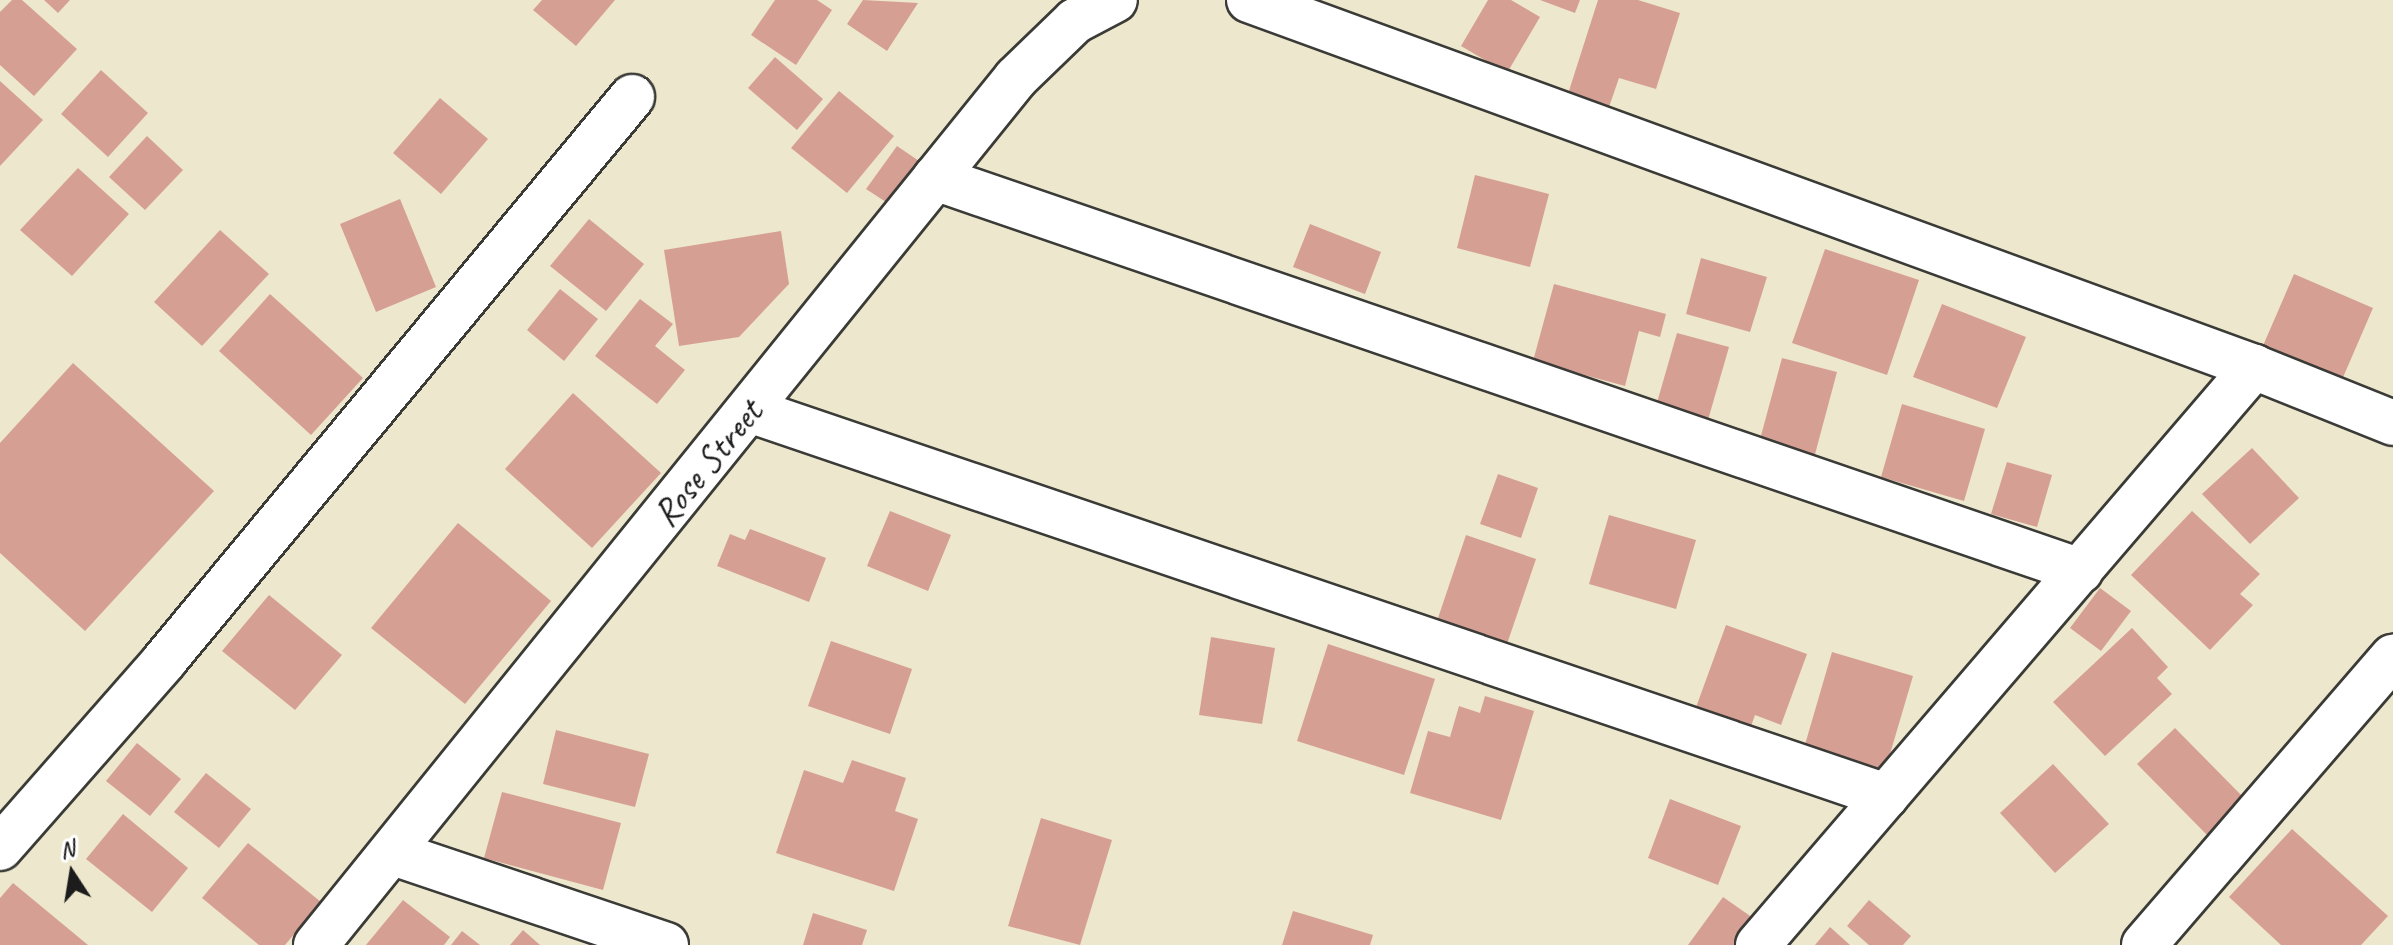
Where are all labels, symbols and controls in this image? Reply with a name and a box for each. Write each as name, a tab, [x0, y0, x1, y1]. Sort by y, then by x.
street label: Rose Street	[642, 390, 772, 536]
north arrow	[32, 833, 112, 913]
text: N	[57, 834, 77, 865]

